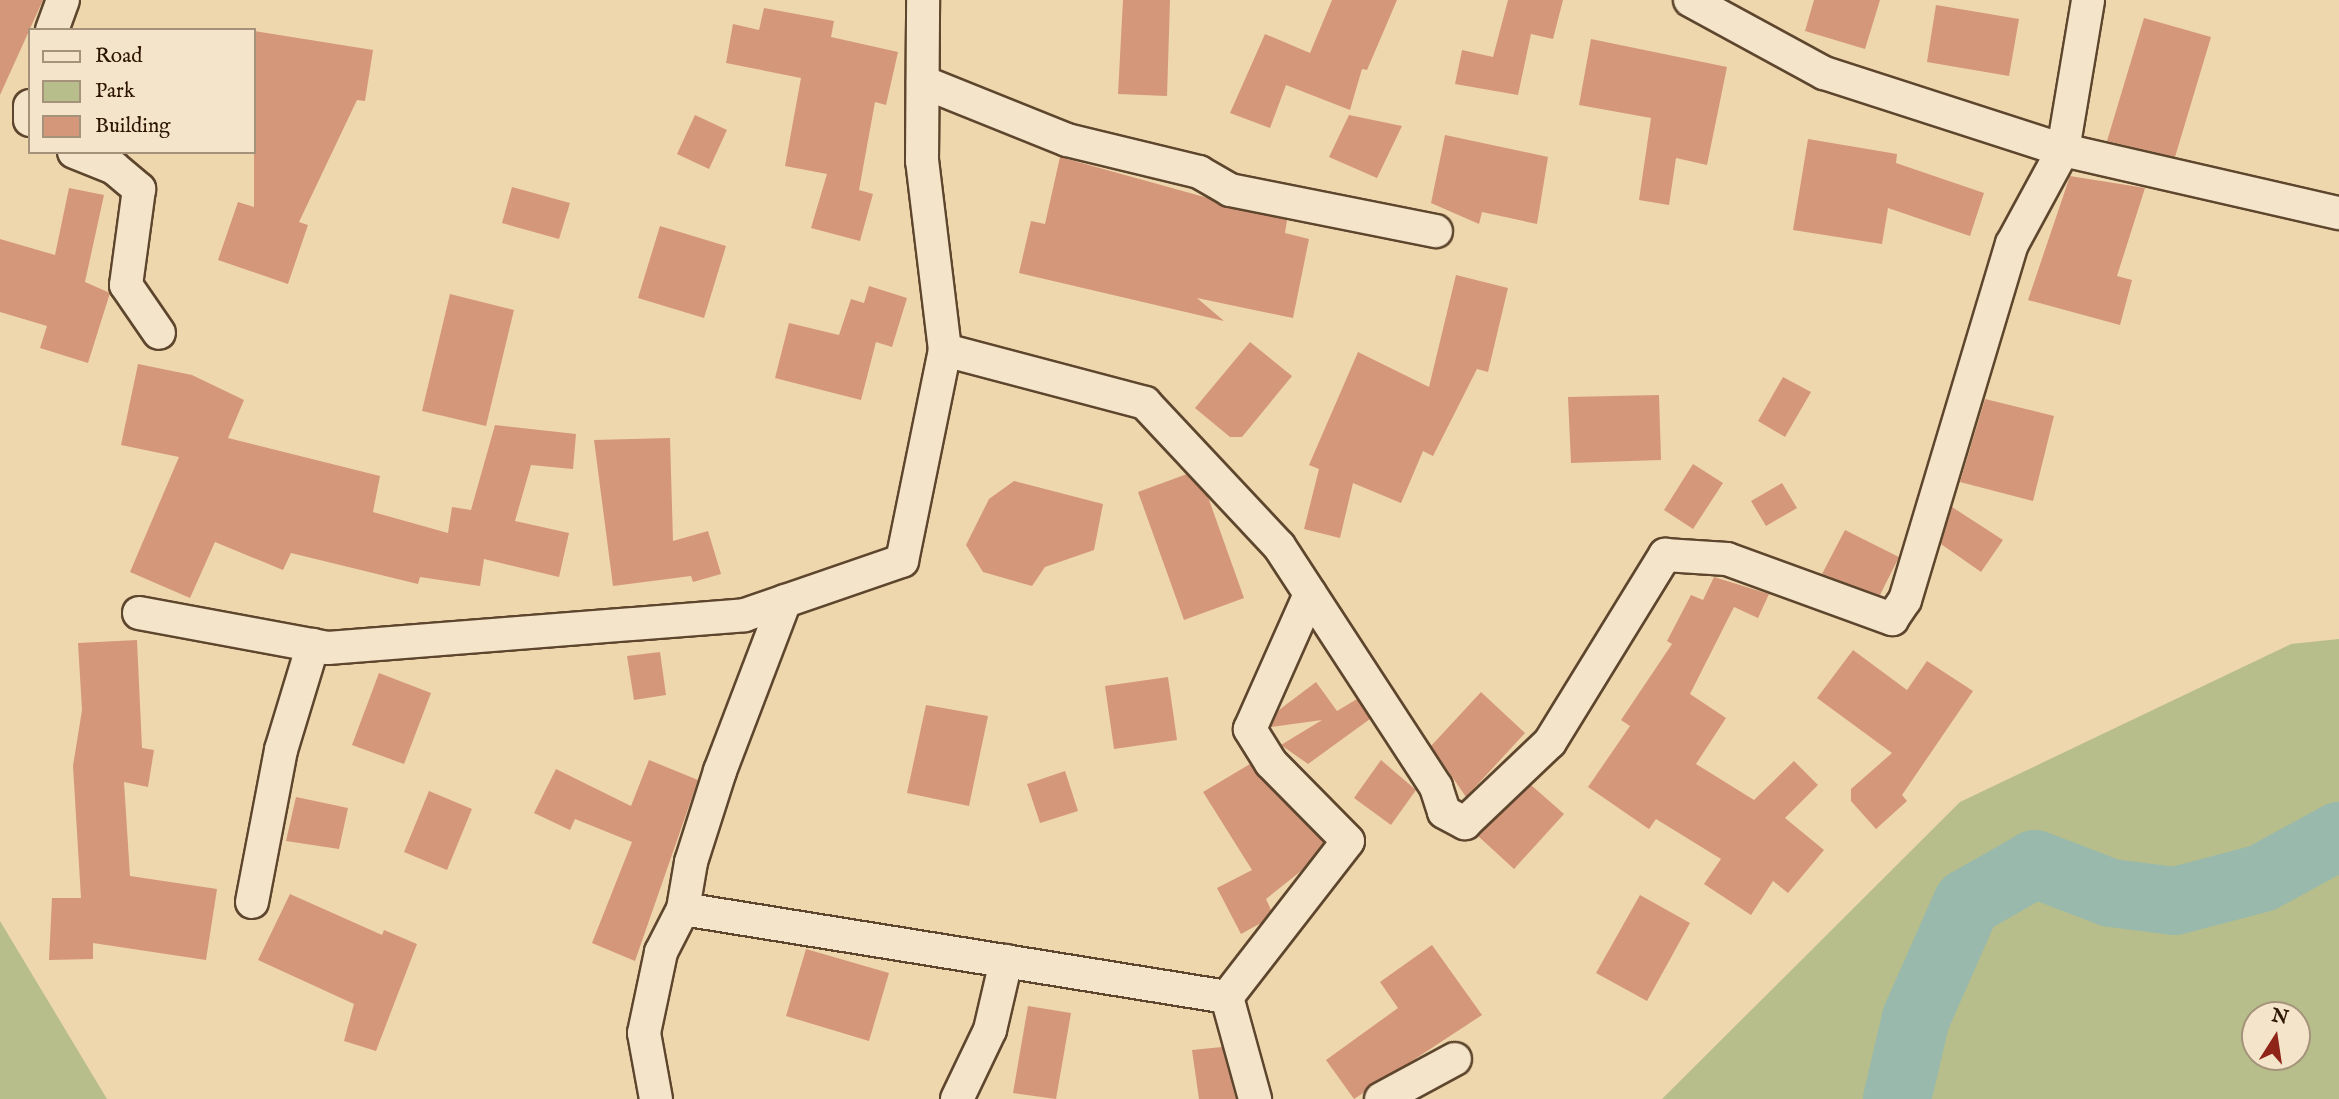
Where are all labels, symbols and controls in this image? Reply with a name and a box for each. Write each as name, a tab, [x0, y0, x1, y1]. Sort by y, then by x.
legend	[28, 28, 256, 154]
text: Road	[95, 43, 142, 70]
text: Park	[95, 78, 135, 105]
text: Building	[95, 113, 170, 140]
north arrow	[2241, 1001, 2311, 1071]
text: N	[2269, 1004, 2290, 1031]

